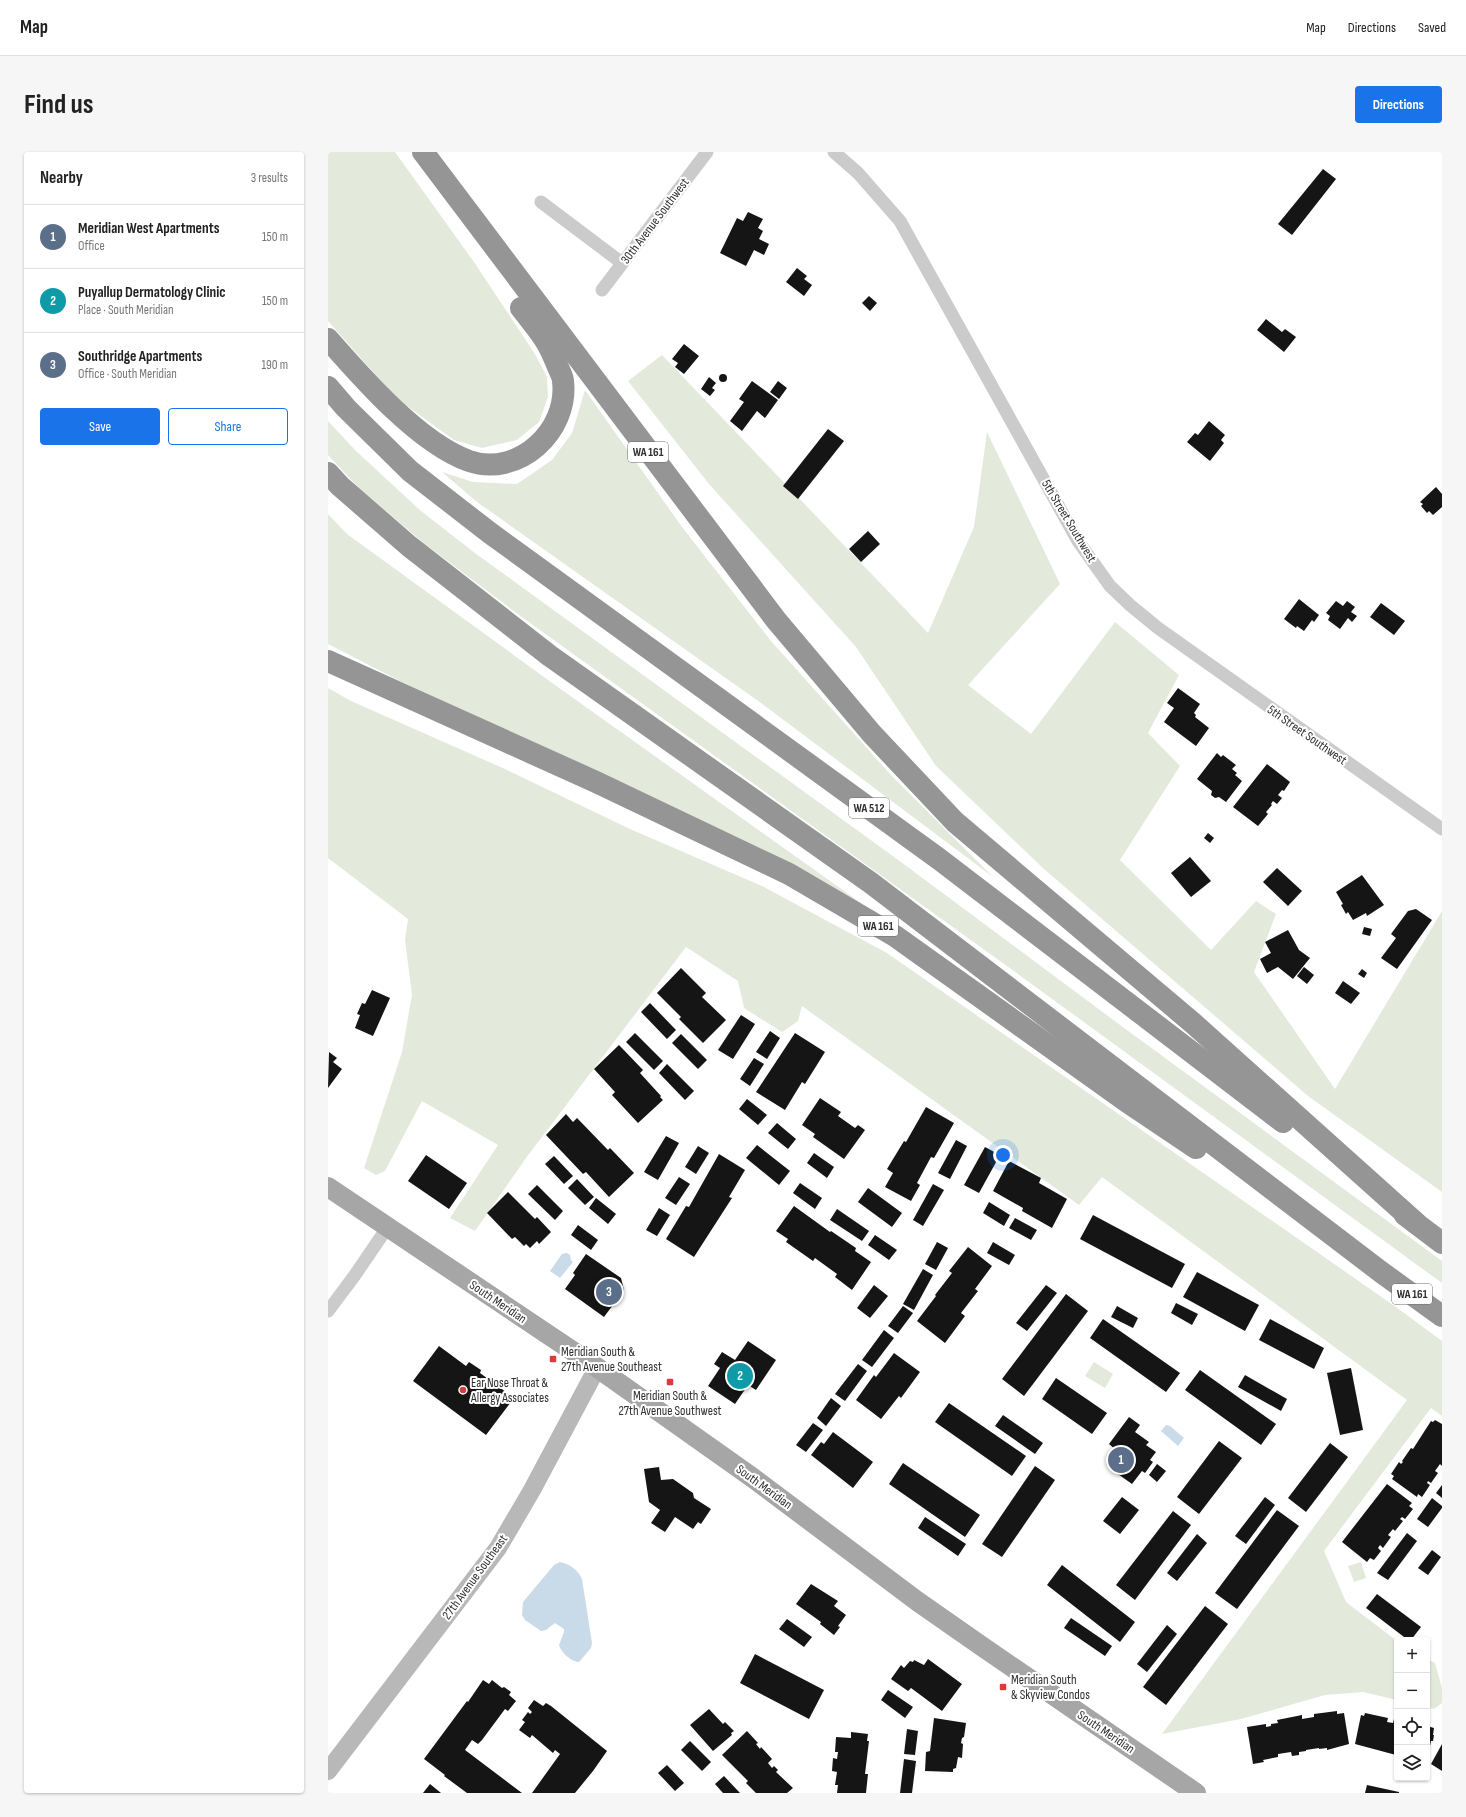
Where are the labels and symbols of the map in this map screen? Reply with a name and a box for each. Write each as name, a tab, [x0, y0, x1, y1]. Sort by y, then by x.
street label: 30th Avenue Southwest	[617, 175, 693, 267]
road number: WA 161	[628, 442, 668, 462]
street label: 5th Street Southwest	[1038, 477, 1100, 565]
street label: 5th Street Southwest	[1264, 702, 1350, 768]
road number: WA 512	[849, 798, 889, 818]
road number: WA 161	[858, 916, 898, 936]
your location	[993, 1145, 1013, 1165]
street label: South Meridian	[466, 1277, 530, 1327]
pin: 3	[596, 1277, 622, 1307]
road number: WA 161	[1392, 1284, 1432, 1304]
place label: Meridian South & 27th Avenue Southeast	[561, 1344, 662, 1375]
marker: Meridian South & 27th Avenue Southeast	[548, 1354, 558, 1364]
pin: 2	[727, 1361, 753, 1391]
place label: Ear Nose Throat & Allergy Associates	[470, 1375, 549, 1406]
marker: Meridian South & 27th Avenue Southwest	[665, 1377, 675, 1387]
marker: Ear Nose Throat & Allergy Associates	[458, 1385, 468, 1395]
place label: Meridian South & 27th Avenue Southwest	[618, 1388, 722, 1419]
pin: 1	[1108, 1445, 1134, 1475]
street label: South Meridian	[733, 1461, 795, 1513]
street label: 27th Avenue Southeast	[439, 1531, 511, 1623]
place label: Meridian South & Skyview Condos	[1011, 1672, 1090, 1703]
marker: Meridian South & Skyview Condos	[998, 1682, 1008, 1692]
street label: South Meridian	[1074, 1707, 1138, 1757]

